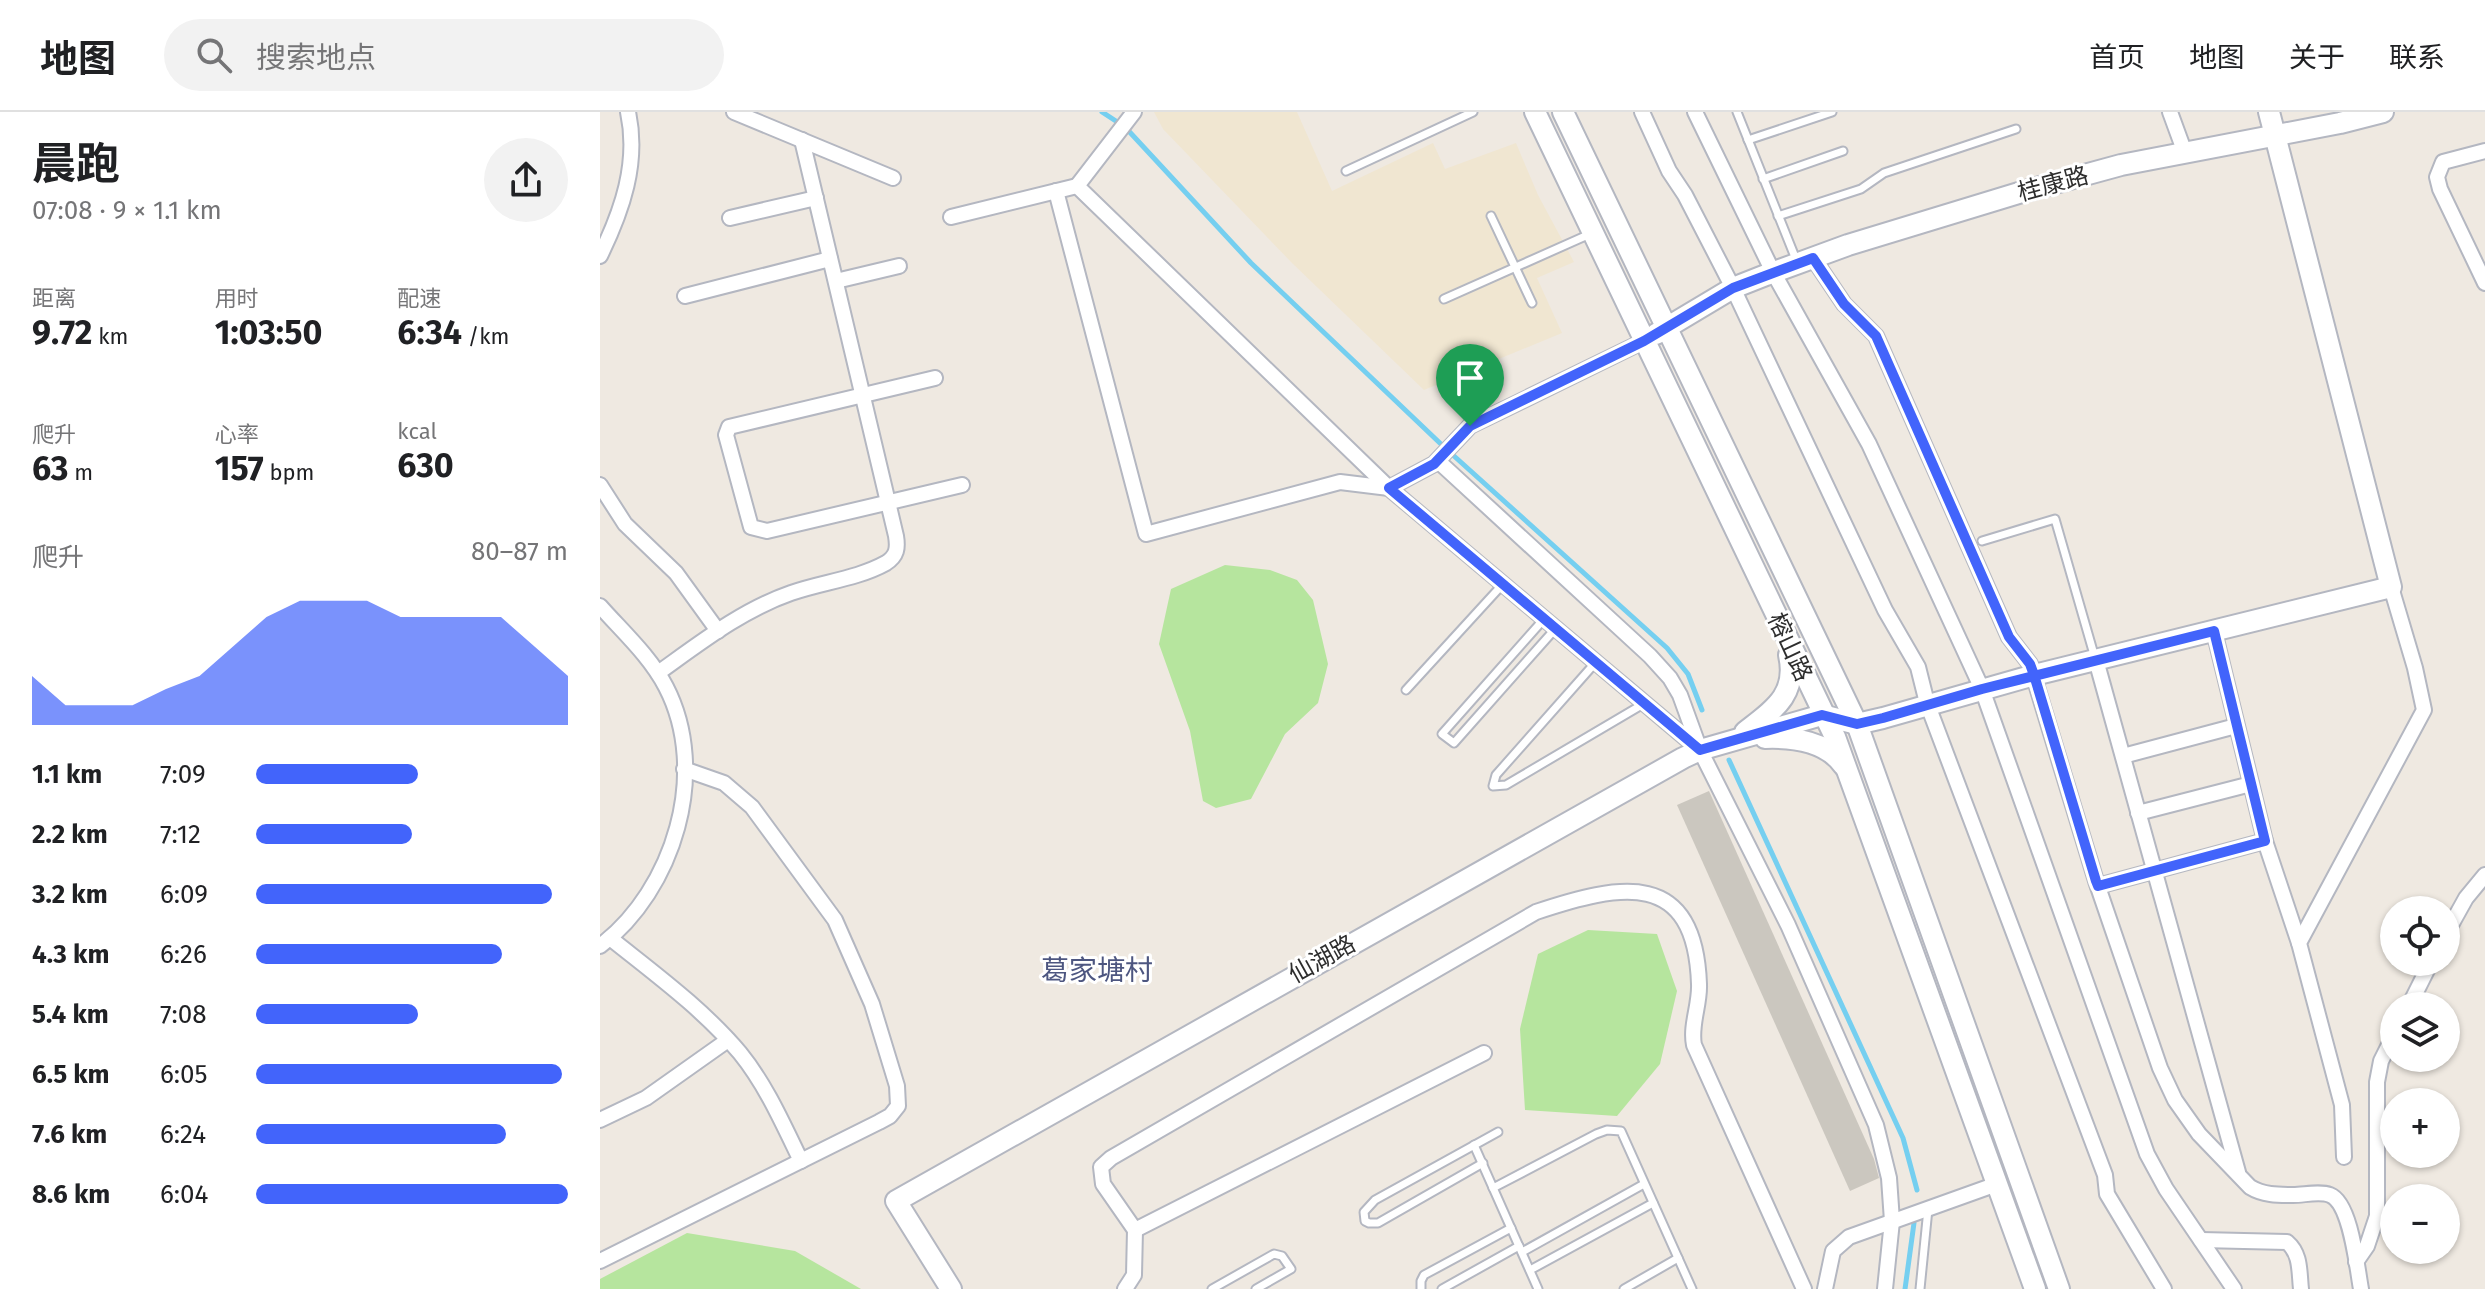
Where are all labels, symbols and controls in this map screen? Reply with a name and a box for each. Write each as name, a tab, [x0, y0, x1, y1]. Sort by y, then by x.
search box	[164, 19, 724, 91]
icon: search	[192, 33, 236, 77]
text: 地图	[40, 36, 116, 82]
text: 搜索地点	[256, 40, 376, 76]
text: 首页	[2089, 41, 2145, 74]
text: 地图	[2189, 41, 2245, 74]
text: 关于	[2289, 41, 2345, 74]
text: 联系	[2389, 41, 2445, 74]
text: 晨跑	[32, 138, 120, 191]
button: share	[484, 138, 568, 222]
street label: 桂康路	[2015, 161, 2091, 207]
text: 07:08 · 9 × 1.1 km	[32, 195, 222, 226]
text: 距离	[32, 285, 76, 312]
text: 用时	[215, 285, 259, 312]
text: 配速	[397, 285, 441, 312]
text: 9.72	[32, 312, 92, 353]
text: 1:03:50	[215, 312, 322, 353]
text: 6:34	[397, 312, 462, 353]
text: km	[92, 323, 128, 350]
text: /km	[462, 323, 509, 350]
pin	[1436, 344, 1504, 426]
icon: arrive	[1448, 356, 1492, 400]
text: kcal	[397, 418, 437, 445]
text: 爬升	[32, 421, 76, 448]
text: 心率	[215, 421, 259, 448]
text: 630	[397, 445, 454, 486]
text: 63	[32, 448, 69, 489]
text: 157	[215, 448, 264, 489]
text: m	[69, 459, 93, 486]
text: bpm	[264, 459, 314, 486]
text: 80–87 m	[471, 536, 568, 567]
text: 爬升	[32, 542, 84, 573]
street label: 榕山路	[1762, 608, 1818, 686]
text: 1.1 km	[32, 759, 102, 790]
text: 7:09	[160, 759, 206, 790]
text: 2.2 km	[32, 819, 108, 850]
text: 7:12	[160, 819, 201, 850]
text: 3.2 km	[32, 879, 108, 910]
text: 6:09	[160, 879, 208, 910]
map controls	[2380, 896, 2460, 1264]
button: locate	[2380, 896, 2460, 976]
street label: 仙湖路	[1284, 929, 1360, 989]
text: 4.3 km	[32, 939, 109, 970]
text: 6:26	[160, 939, 207, 970]
district label: 葛家塘村	[1041, 954, 1153, 987]
button: layers	[2380, 992, 2460, 1072]
text: 5.4 km	[32, 999, 109, 1030]
text: 7:08	[160, 999, 207, 1030]
text: 6.5 km	[32, 1059, 110, 1090]
text: 6:05	[160, 1059, 208, 1090]
button: +	[2380, 1088, 2460, 1168]
text: 7.6 km	[32, 1119, 107, 1150]
text: 6:24	[160, 1119, 206, 1150]
text: 8.6 km	[32, 1179, 110, 1210]
text: 6:04	[160, 1179, 208, 1210]
button: −	[2380, 1184, 2460, 1264]

